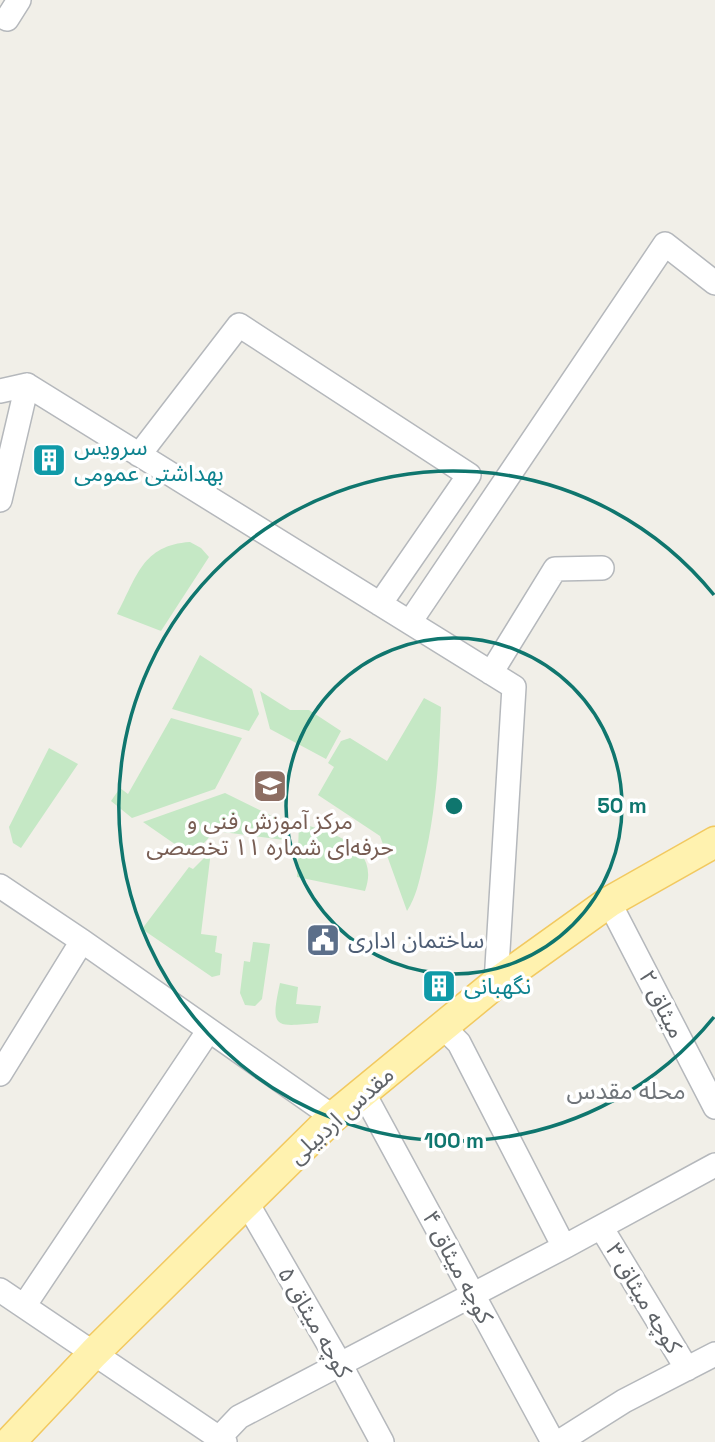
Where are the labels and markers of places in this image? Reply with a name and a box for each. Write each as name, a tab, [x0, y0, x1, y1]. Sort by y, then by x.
place label: سرویس بهداشتی عمومی	[74, 432, 224, 488]
building icon: سرویس بهداشتی عمومی	[30, 441, 68, 479]
school or university icon: مرکز آموزش فنی و حرفه‌ای شماره ۱۱ تخصصی	[251, 767, 289, 805]
centre of rings	[442, 794, 466, 818]
place label: مرکز آموزش فنی و حرفه‌ای شماره ۱۱ تخصصی	[146, 806, 394, 862]
public building icon: ساختمان اداری	[304, 921, 342, 959]
place label: ساختمان اداری	[348, 925, 484, 955]
building icon: نگهبانی	[420, 967, 458, 1005]
place label: نگهبانی	[464, 971, 531, 1001]

